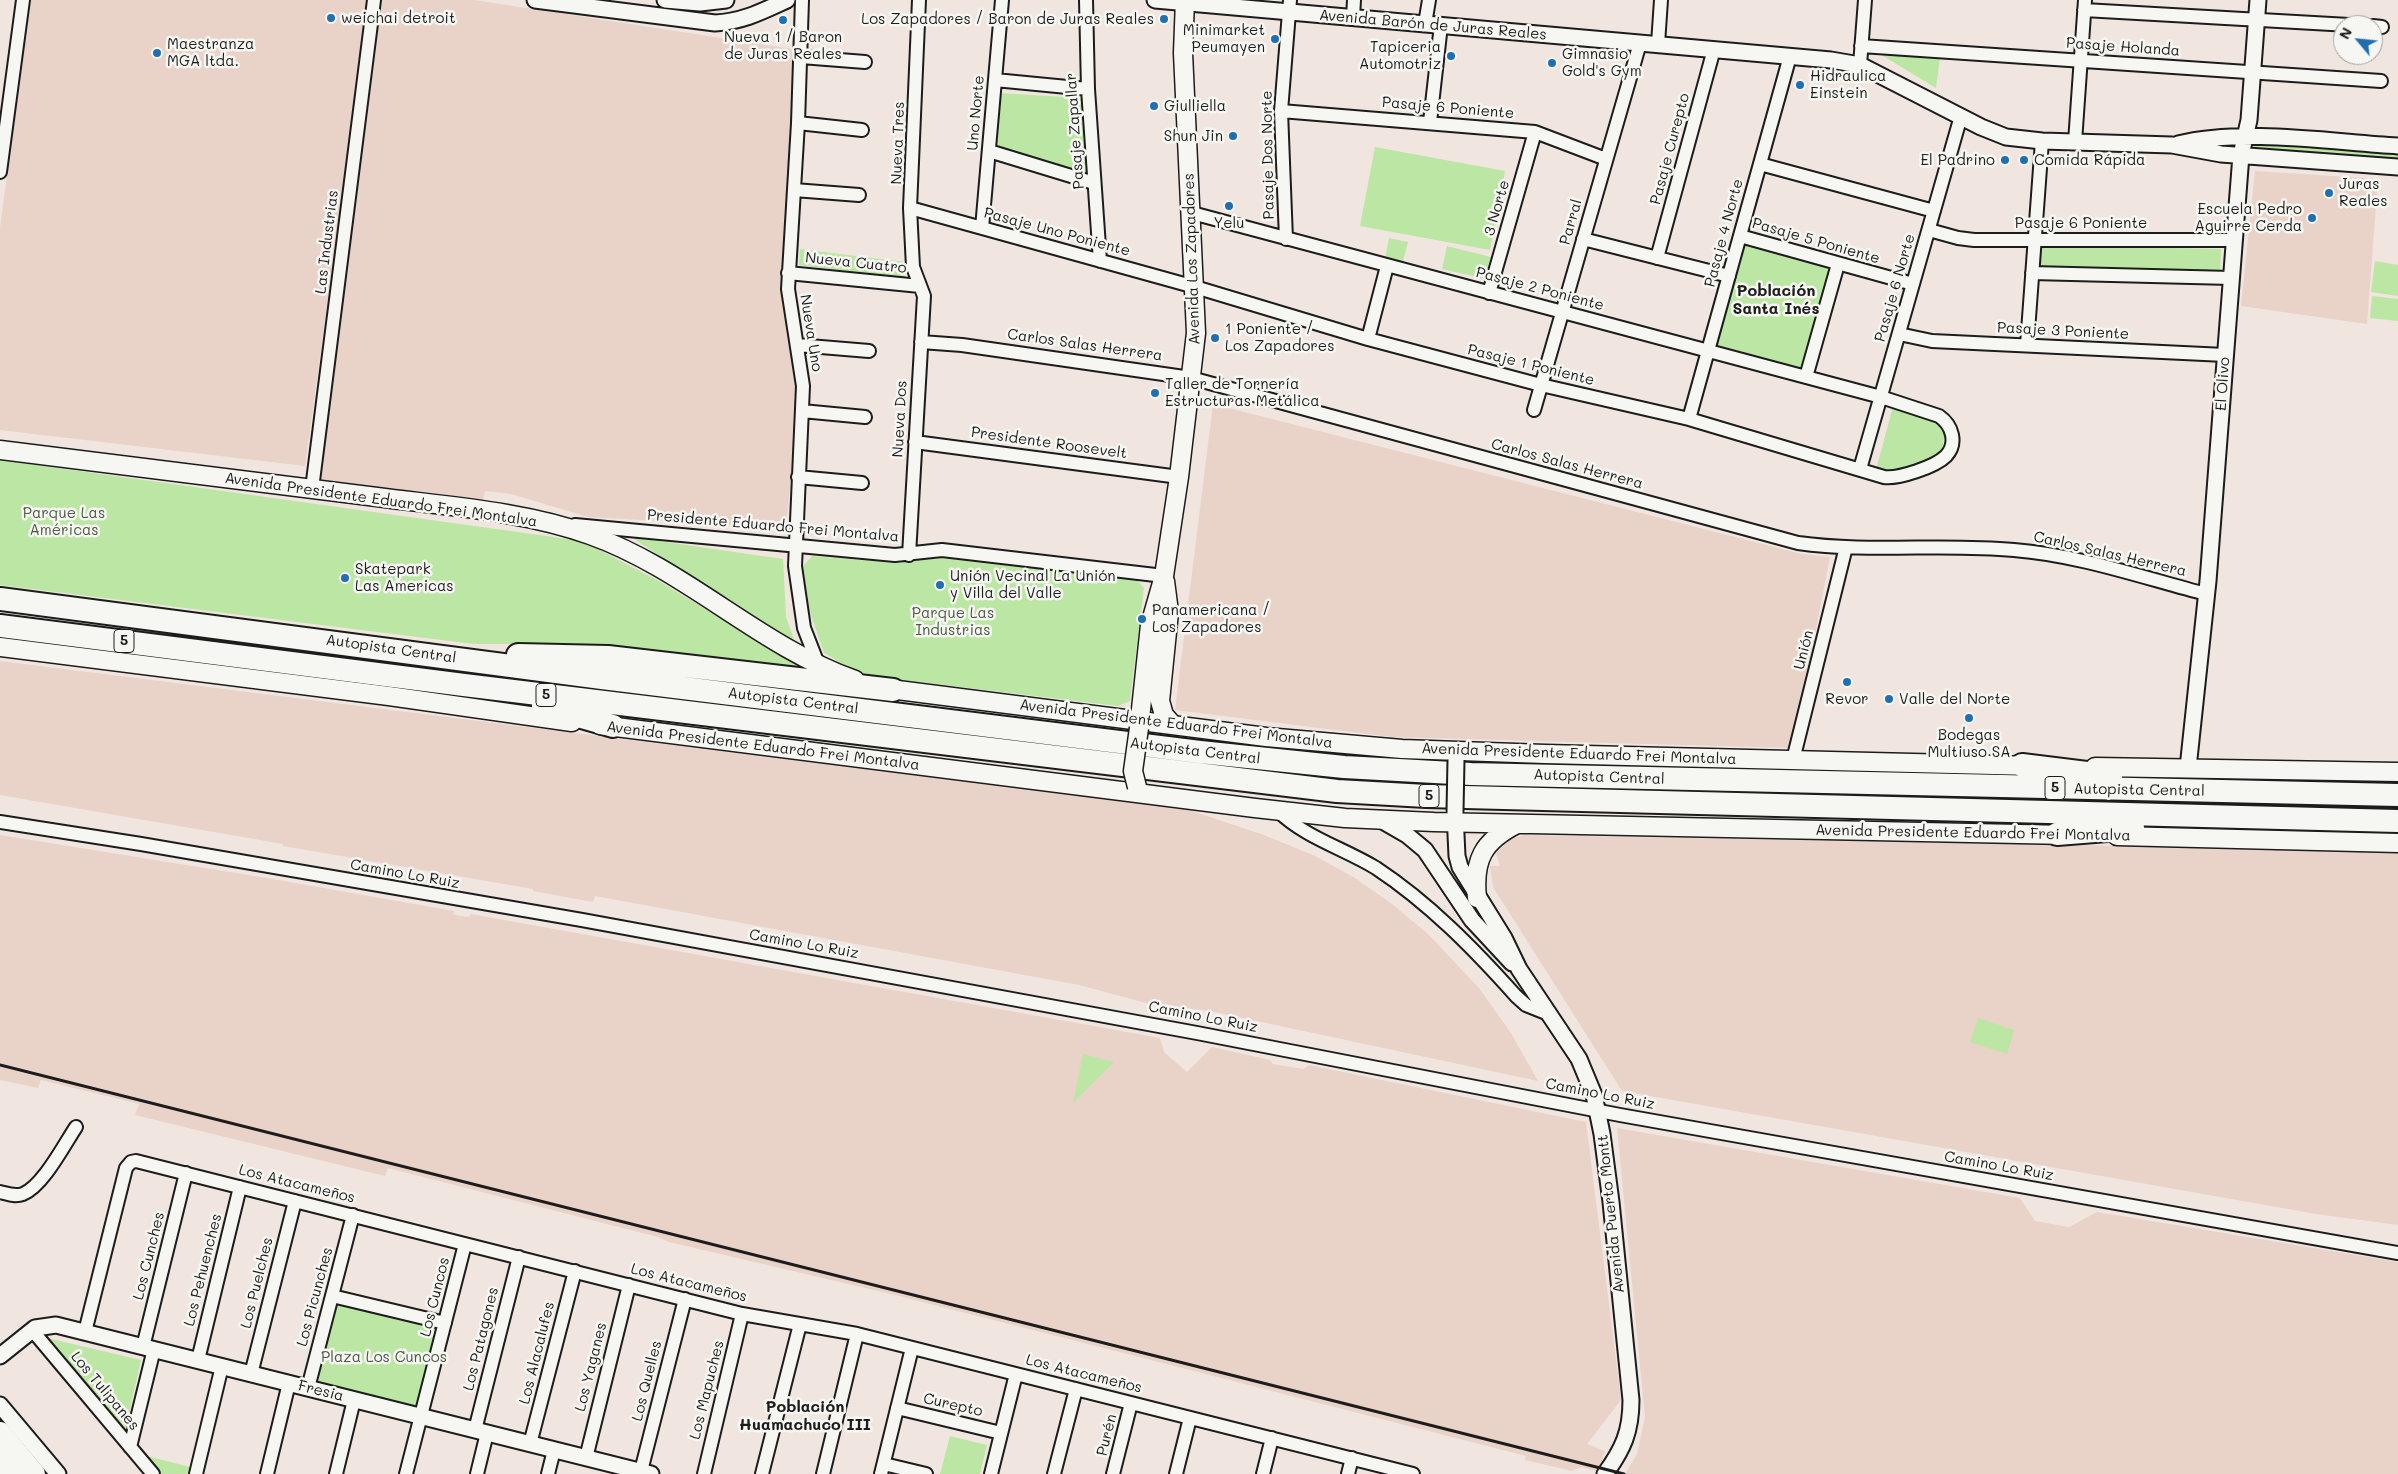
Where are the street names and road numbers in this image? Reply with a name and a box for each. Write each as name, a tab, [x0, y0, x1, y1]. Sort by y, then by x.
street label: Avenida Barón de Juras Reales	[1318, 6, 1548, 44]
street label: Pasaje Holanda	[2065, 34, 2181, 60]
street label: Pasaje Zapallar	[1062, 72, 1088, 190]
street label: Uno Norte	[964, 75, 988, 151]
street label: Pasaje Dos Norte	[1258, 90, 1278, 220]
street label: Pasaje Curepto	[1646, 91, 1694, 207]
street label: Pasaje 6 Poniente	[1381, 93, 1515, 123]
street label: Nueva Tres	[888, 101, 908, 185]
street label: Avenida Los Zapadores	[1180, 173, 1204, 345]
street label: Pasaje 4 Norte	[1701, 177, 1747, 289]
street label: 3 Norte	[1480, 178, 1514, 238]
street label: Las Industrias	[312, 189, 342, 295]
street label: Parral	[1556, 197, 1586, 247]
street label: Pasaje Uno Poniente	[982, 204, 1132, 260]
street label: Pasaje 5 Poniente	[1750, 214, 1882, 268]
street label: Pasaje 6 Poniente	[2015, 214, 2147, 232]
street label: Pasaje 6 Norte	[1871, 232, 1919, 344]
street label: Nueva Cuatro	[804, 249, 908, 277]
street label: Pasaje 2 Poniente	[1474, 263, 1606, 315]
street label: Nueva Uno	[796, 293, 826, 373]
street label: Pasaje 3 Poniente	[1996, 319, 2130, 343]
street label: Carlos Salas Herrera	[1006, 325, 1164, 365]
street label: Pasaje 1 Poniente	[1466, 341, 1596, 389]
street label: El Olivo	[2212, 356, 2234, 412]
street label: Nueva Dos	[889, 380, 911, 458]
street label: Presidente Roosevelt	[970, 423, 1128, 463]
street label: Carlos Salas Herrera	[1489, 435, 1645, 493]
street label: Avenida Presidente Eduardo Frei Montalva	[224, 469, 538, 531]
street label: Presidente Eduardo Frei Montalva	[646, 506, 900, 546]
street label: Carlos Salas Herrera	[2032, 528, 2188, 580]
street label: Unión	[1790, 628, 1818, 672]
road number: 5	[114, 630, 134, 652]
street label: Autopista Central	[325, 631, 457, 667]
road number: 5	[536, 684, 556, 706]
street label: Autopista Central	[727, 684, 859, 718]
street label: Avenida Presidente Eduardo Frei Montalva	[1018, 696, 1334, 752]
street label: Avenida Presidente Eduardo Frei Montalva	[605, 718, 921, 774]
street label: Autopista Central	[1129, 734, 1261, 768]
street label: Avenida Presidente Eduardo Frei Montalva	[1421, 740, 1737, 768]
street label: Autopista Central	[1533, 766, 1665, 788]
road number: 5	[2045, 776, 2065, 800]
street label: Autopista Central	[2073, 780, 2205, 800]
road number: 5	[1419, 784, 1439, 808]
street label: Avenida Presidente Eduardo Frei Montalva	[1815, 821, 2131, 845]
street label: Camino Lo Ruiz	[349, 856, 461, 892]
street label: Camino Lo Ruiz	[748, 926, 860, 962]
street label: Camino Lo Ruiz	[1147, 998, 1259, 1036]
street label: Camino Lo Ruiz	[1544, 1075, 1656, 1113]
street label: Avenida Puerto Montt	[1594, 1134, 1628, 1294]
street label: Camino Lo Ruiz	[1943, 1148, 2055, 1184]
street label: Los Atacameños	[237, 1161, 357, 1207]
street label: Los Cunches	[129, 1210, 169, 1302]
street label: Los Pehuenches	[180, 1212, 226, 1328]
street label: Los Puelches	[237, 1236, 277, 1330]
street label: Los Picunches	[293, 1245, 337, 1349]
street label: Los Cuncos	[416, 1255, 454, 1339]
street label: Los Atacameños	[629, 1260, 749, 1306]
street label: Los Patagones	[459, 1285, 503, 1393]
street label: Los Alacalufes	[516, 1300, 558, 1406]
street label: Los Yaganes	[571, 1321, 611, 1413]
street label: Los Quelles	[628, 1339, 666, 1423]
street label: Los Mapuches	[686, 1339, 728, 1441]
street label: Los Tulipanes	[67, 1348, 143, 1434]
street label: Los Atacameños	[1024, 1351, 1144, 1397]
street label: Fresia	[296, 1377, 346, 1405]
street label: Curepto	[922, 1389, 984, 1421]
street label: Purén	[1093, 1412, 1121, 1458]

